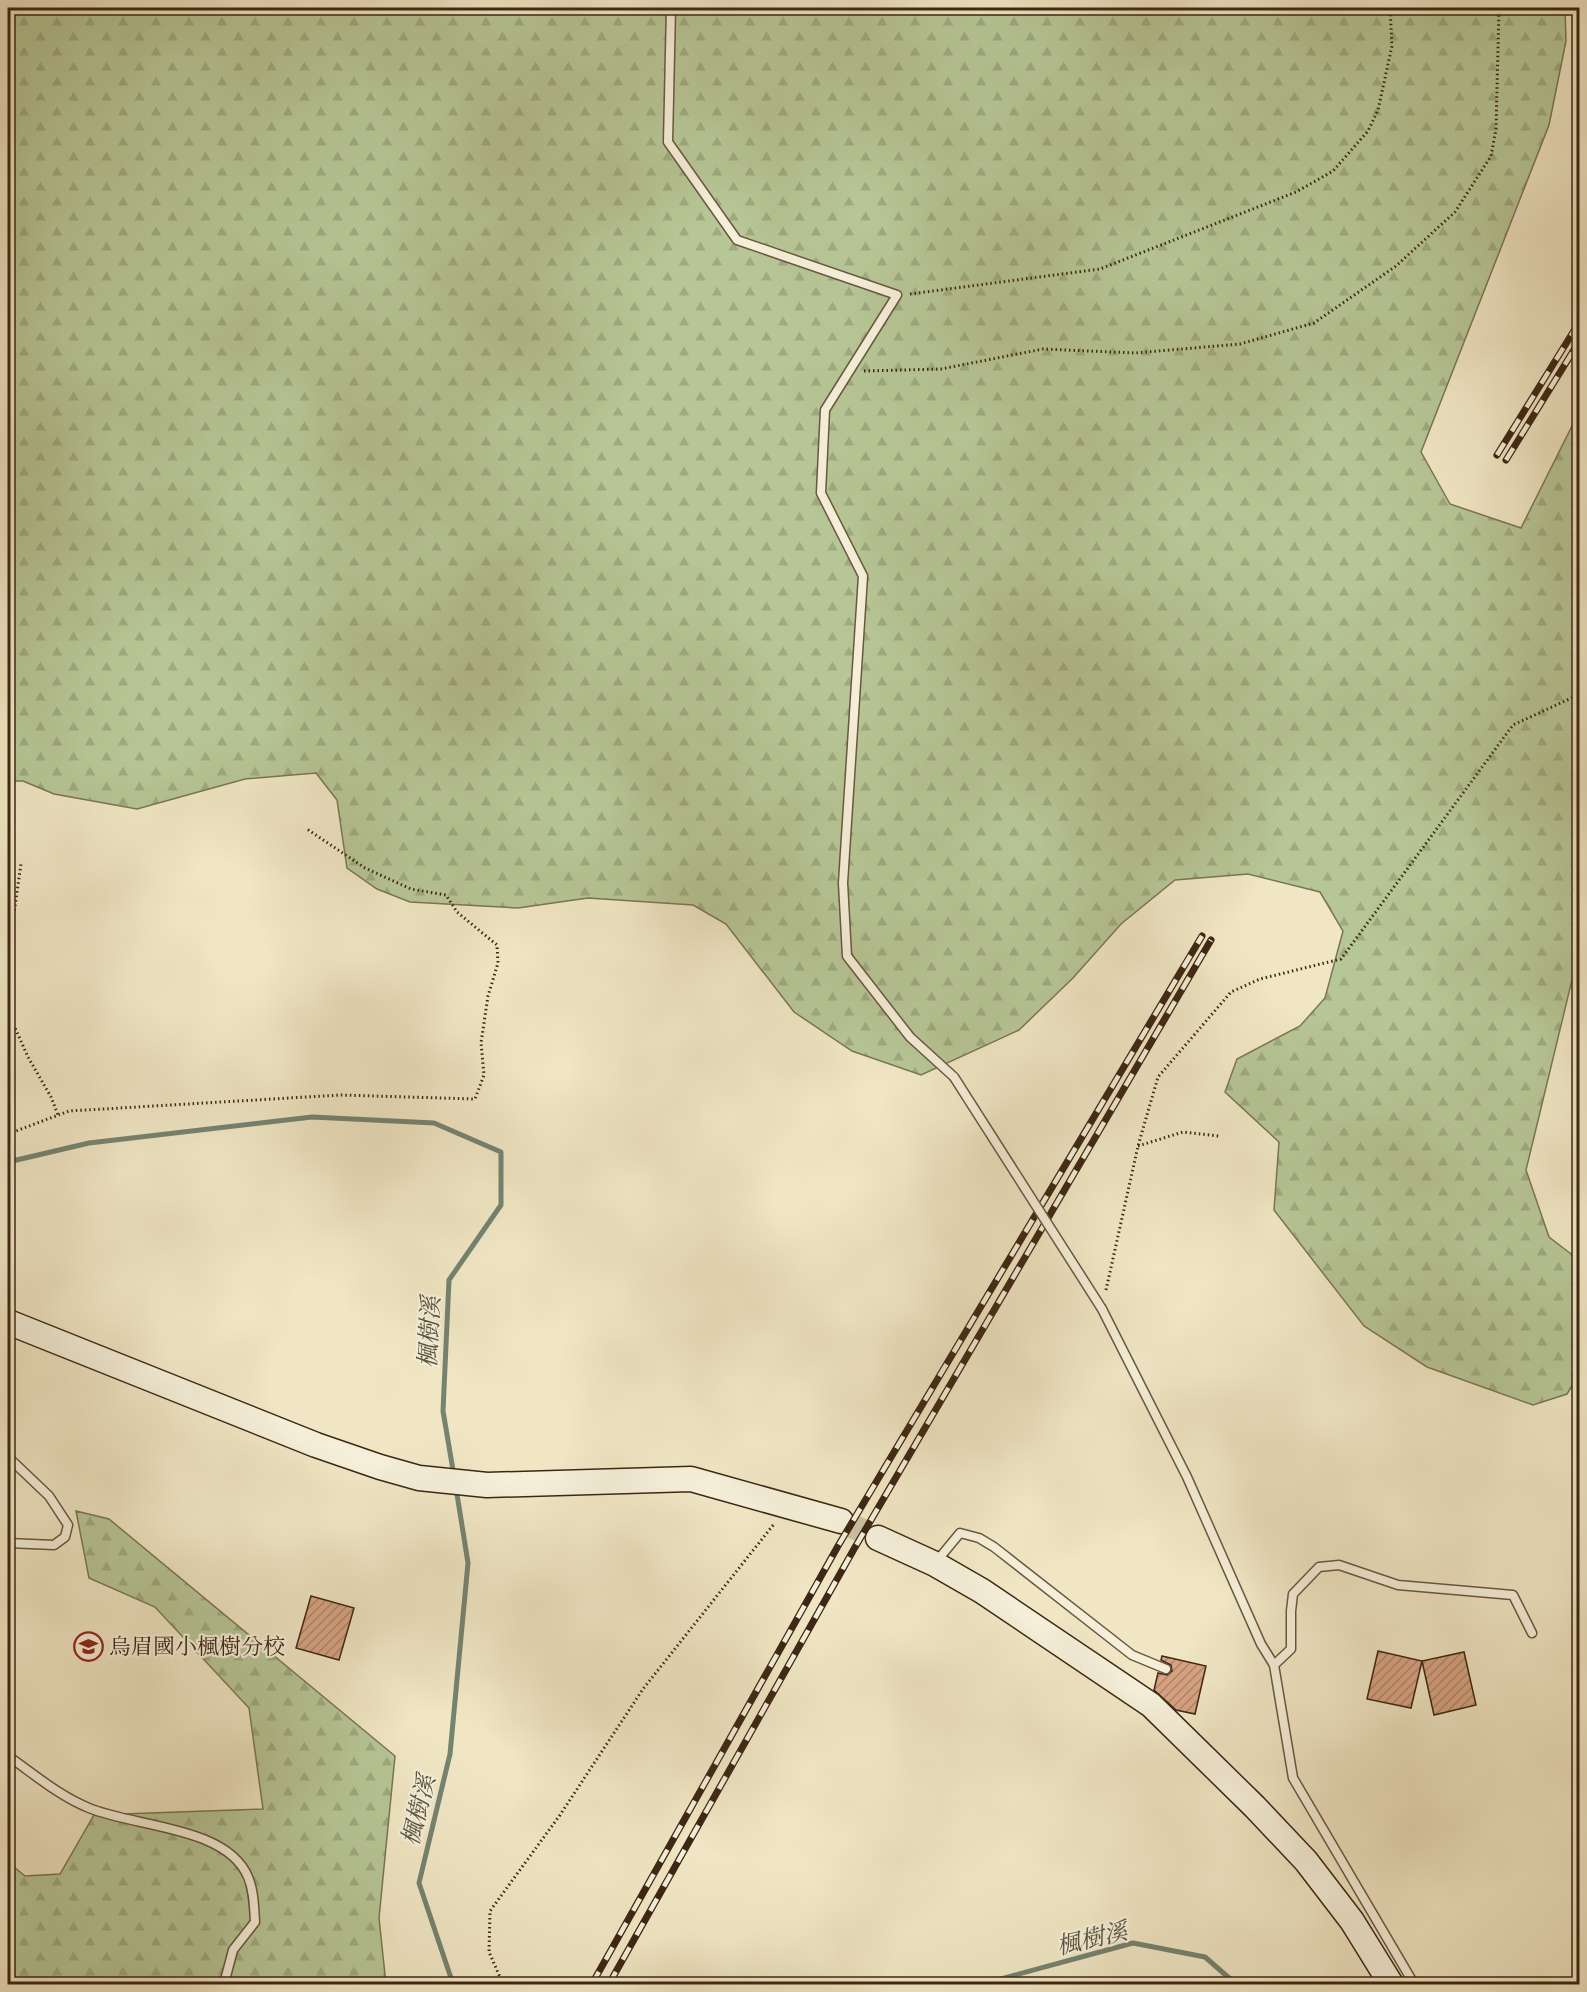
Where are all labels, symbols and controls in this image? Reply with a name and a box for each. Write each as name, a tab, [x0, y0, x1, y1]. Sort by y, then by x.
water label: 楓樹溪	[412, 1292, 447, 1369]
school or university icon: 烏眉國小楓樹分校	[72, 1630, 104, 1662]
place label: 烏眉國小楓樹分校	[109, 1632, 285, 1661]
water label: 楓樹溪	[394, 1768, 442, 1849]
water label: 楓樹溪	[1053, 1914, 1133, 1961]

